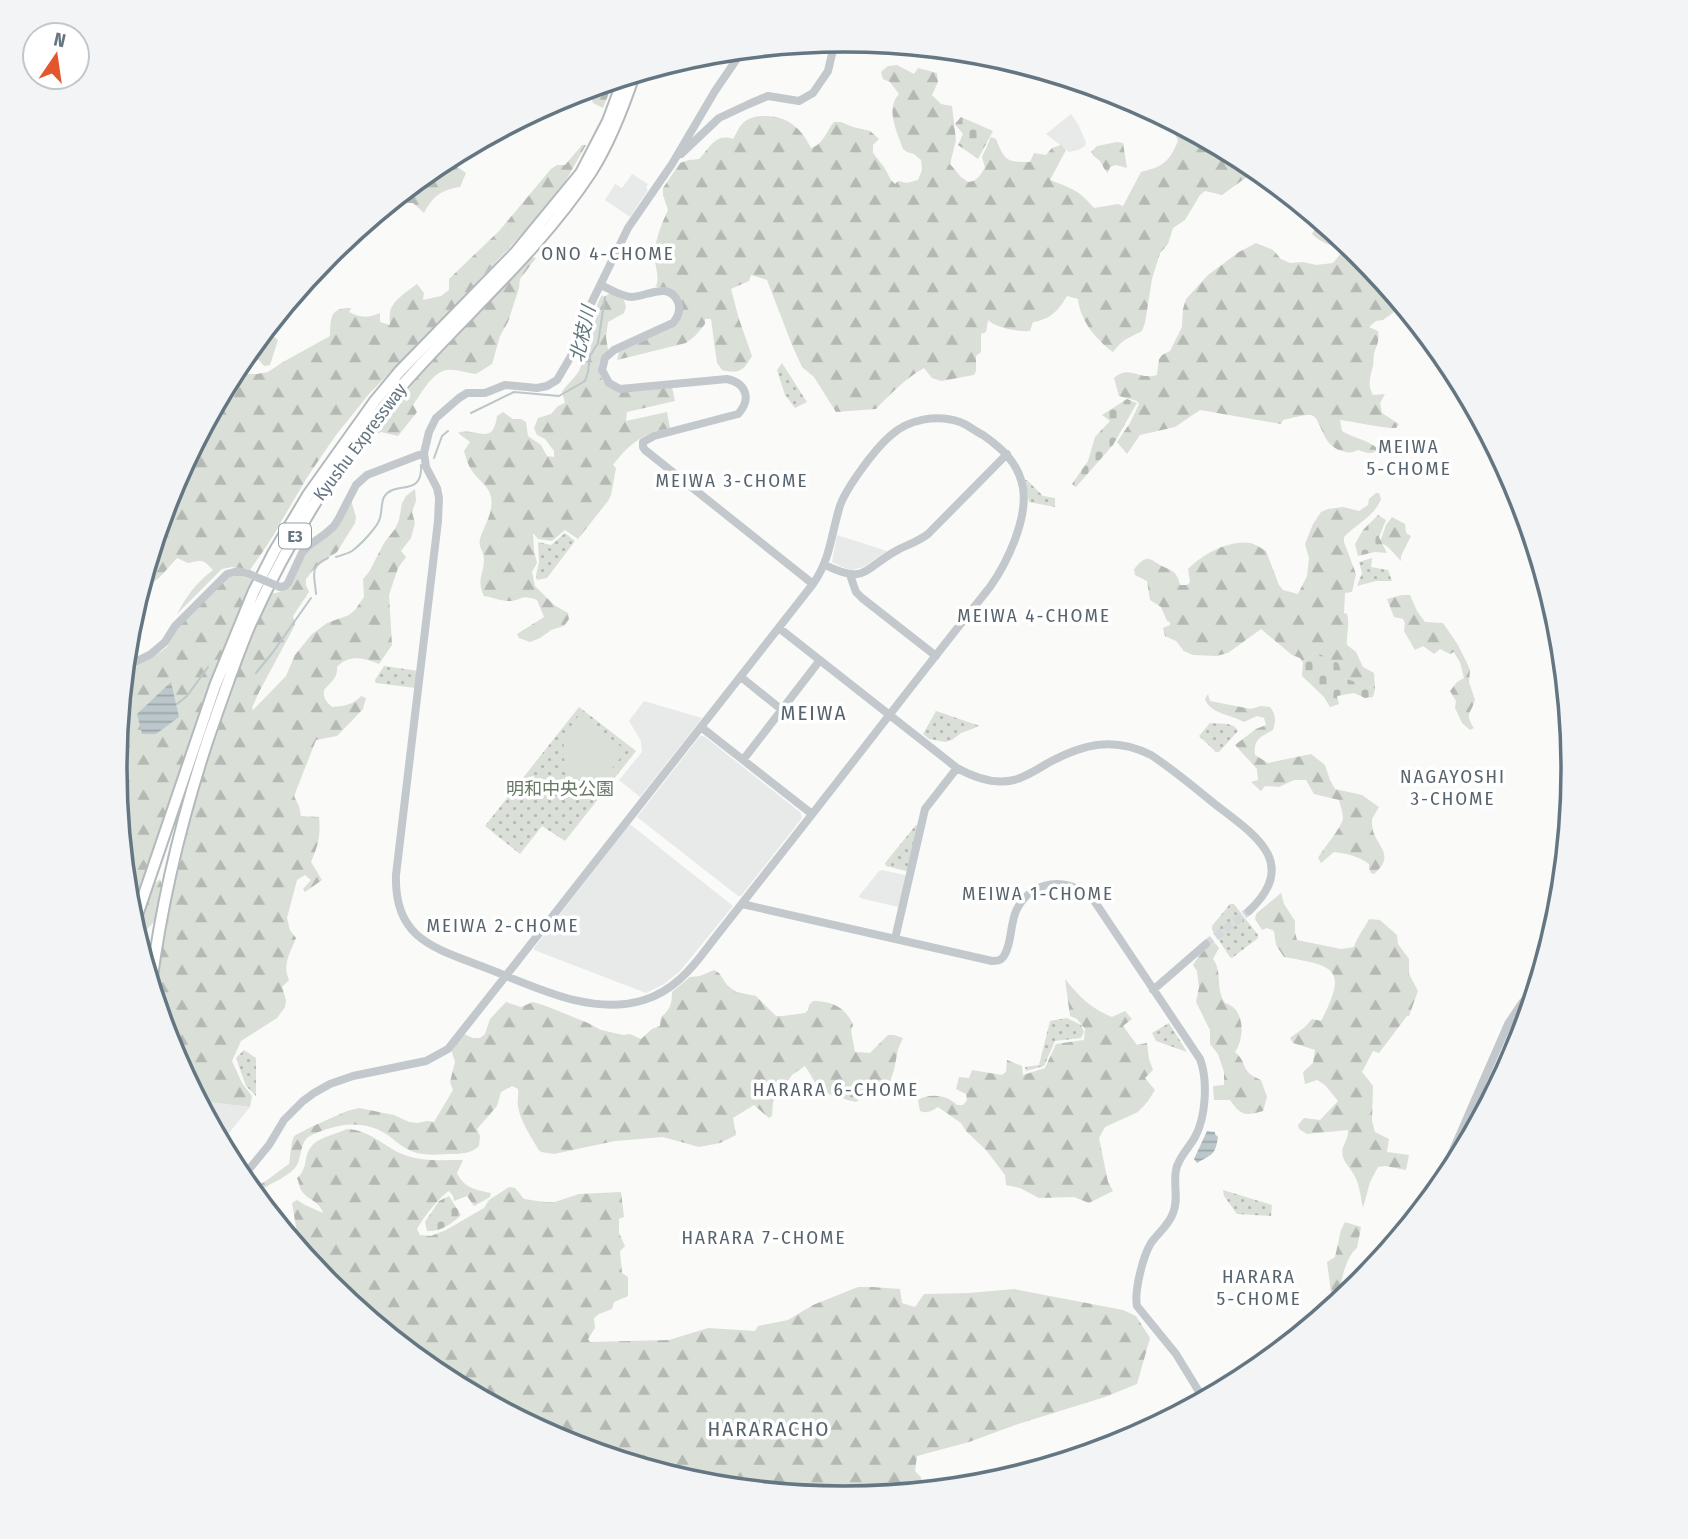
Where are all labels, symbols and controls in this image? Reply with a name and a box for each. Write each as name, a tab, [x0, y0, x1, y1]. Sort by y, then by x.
north arrow	[21, 21, 91, 91]
text: N	[52, 27, 68, 52]
district label: ONO 4-CHOME	[541, 242, 675, 265]
water label: 北枝川	[565, 302, 601, 364]
street label: Kyushu Expressway	[309, 379, 411, 505]
district label: MEIWA 5-CHOME	[1366, 435, 1452, 480]
district label: MEIWA 3-CHOME	[655, 469, 809, 492]
road number: E3	[279, 524, 311, 548]
district label: MEIWA 4-CHOME	[957, 604, 1111, 627]
district label: MEIWA	[780, 700, 848, 726]
district label: NAGAYOSHI 3-CHOME	[1400, 765, 1506, 810]
park label: 明和中央公園	[506, 778, 614, 800]
district label: MEIWA 1-CHOME	[962, 882, 1114, 905]
district label: MEIWA 2-CHOME	[427, 914, 579, 937]
district label: HARARA 6-CHOME	[753, 1078, 919, 1101]
district label: HARARA 7-CHOME	[682, 1226, 846, 1249]
district label: HARARA 5-CHOME	[1216, 1265, 1302, 1310]
district label: HARARACHO	[707, 1416, 831, 1442]

